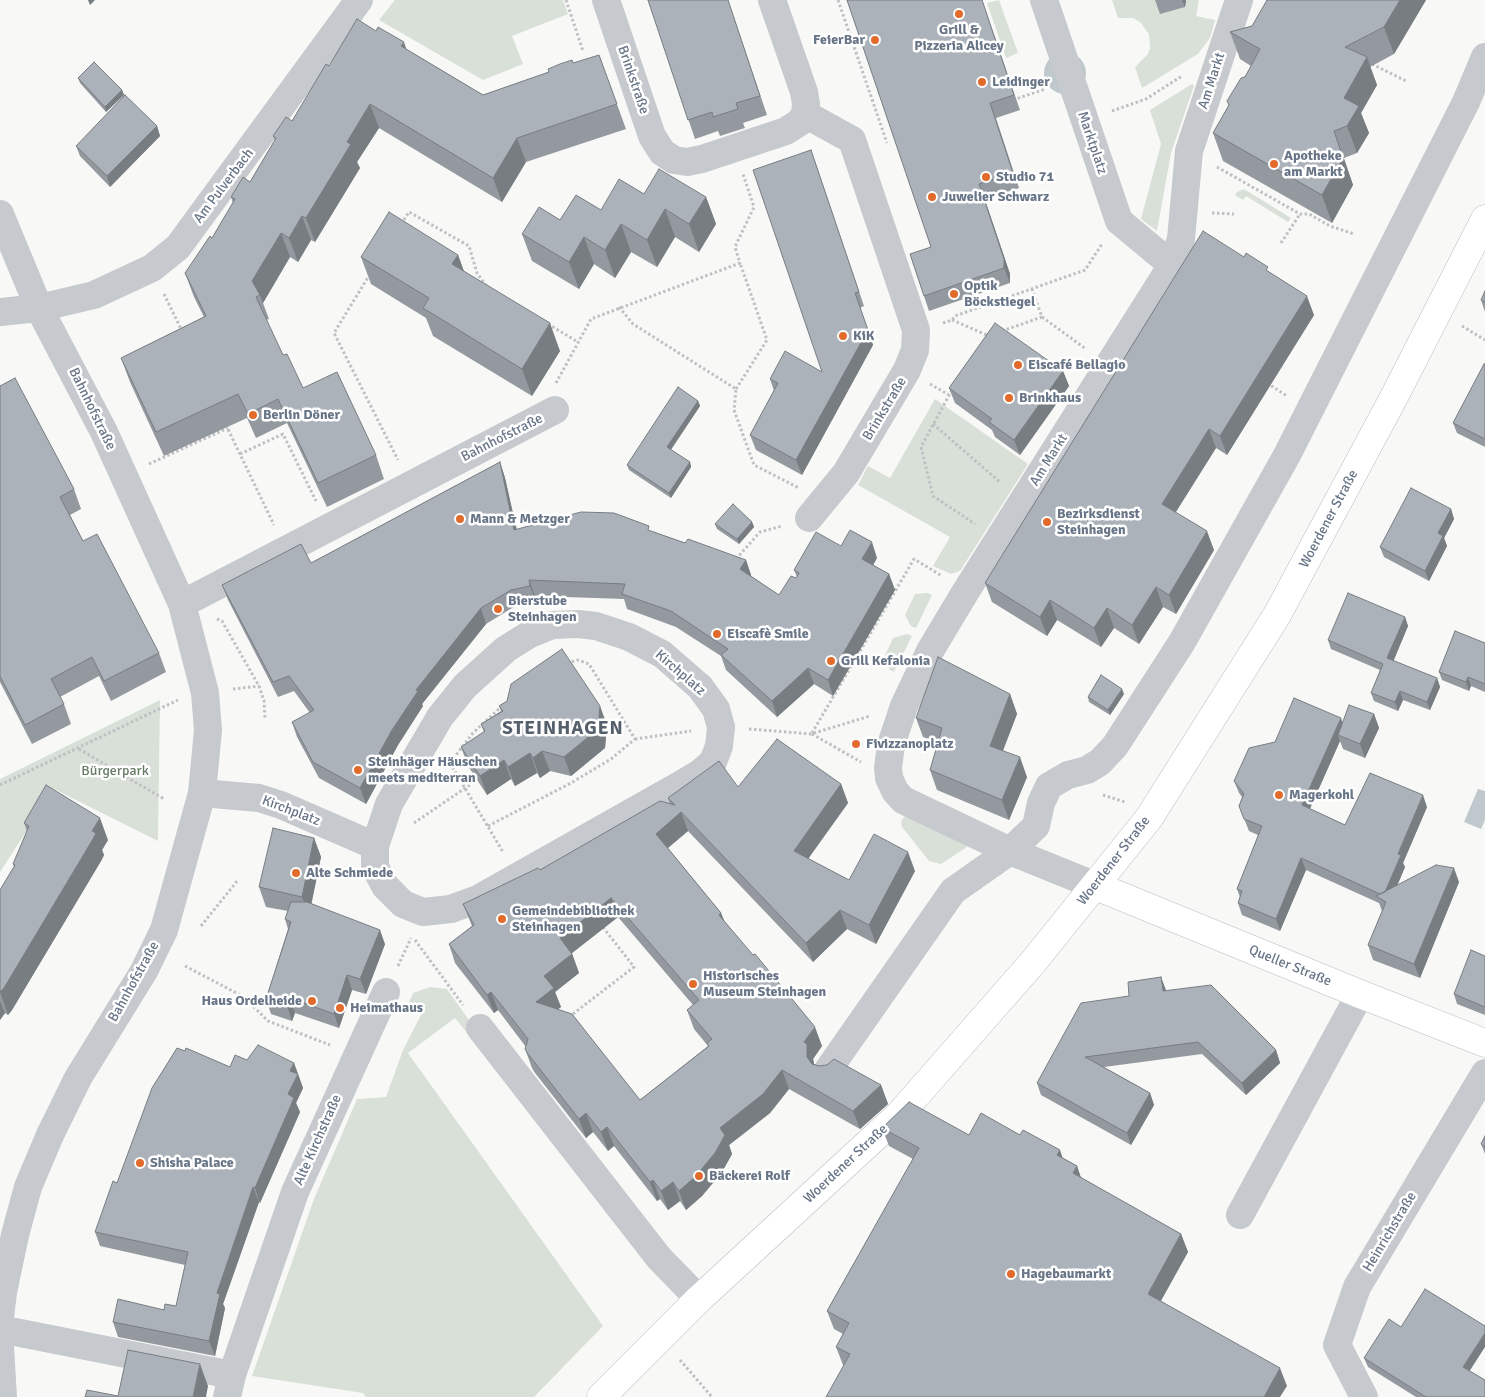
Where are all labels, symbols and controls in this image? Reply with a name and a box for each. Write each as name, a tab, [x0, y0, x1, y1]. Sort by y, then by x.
marker: Grill & Pizzeria Alicey	[953, 8, 965, 20]
place label: Grill & Pizzeria Alicey	[914, 22, 1004, 54]
place label: FeierBar	[813, 32, 865, 48]
marker: FeierBar	[869, 34, 881, 46]
street label: Brinkstraße	[613, 44, 653, 116]
street label: Am Markt	[1195, 51, 1229, 111]
place label: Leidinger	[992, 74, 1050, 90]
marker: Leidinger	[976, 76, 988, 88]
street label: Marktplatz	[1073, 109, 1111, 177]
street label: Am Pulverbach	[190, 145, 258, 227]
place label: Apotheke am Markt	[1284, 148, 1343, 180]
marker: Apotheke am Markt	[1268, 158, 1280, 170]
place label: Studio 71	[996, 169, 1054, 185]
marker: Studio 71	[980, 171, 992, 183]
place label: Juwelier Schwarz	[942, 189, 1049, 205]
marker: Juwelier Schwarz	[926, 191, 938, 203]
place label: Optik Böckstiegel	[964, 278, 1035, 310]
marker: Optik Böckstiegel	[948, 288, 960, 300]
place label: KiK	[853, 328, 875, 344]
marker: KiK	[837, 330, 849, 342]
place label: Eiscafé Bellagio	[1028, 357, 1126, 373]
marker: Eiscafé Bellagio	[1012, 359, 1024, 371]
street label: Bahnhofstraße	[65, 365, 119, 453]
street label: Brinkstraße	[859, 374, 911, 444]
place label: Brinkhaus	[1019, 390, 1081, 406]
marker: Brinkhaus	[1003, 392, 1015, 404]
place label: Berlin Döner	[263, 407, 340, 423]
marker: Berlin Döner	[247, 409, 259, 421]
street label: Bahnhofstraße	[458, 410, 546, 466]
street label: Am Markt	[1026, 431, 1072, 489]
street label: Woerdener Straße	[1296, 467, 1362, 571]
place label: Bezirksdienst Steinhagen	[1057, 506, 1140, 538]
place label: Mann & Metzger	[470, 511, 570, 527]
marker: Mann & Metzger	[454, 513, 466, 525]
marker: Bezirksdienst Steinhagen	[1041, 516, 1053, 528]
place label: Bierstube Steinhagen	[508, 593, 577, 626]
marker: Bierstube Steinhagen	[492, 603, 504, 615]
place label: Eiscafè Smile	[727, 626, 809, 642]
marker: Eiscafè Smile	[711, 628, 723, 640]
street label: Kirchplatz	[651, 647, 709, 699]
place label: Grill Kefalonia	[841, 653, 930, 669]
marker: Grill Kefalonia	[825, 655, 837, 667]
district label: STEINHAGEN	[501, 718, 625, 740]
place label: Fivizzanoplatz	[866, 736, 954, 752]
marker: Fivizzanoplatz	[850, 738, 862, 750]
place label: Steinhäger Häuschen meets mediterran	[368, 754, 497, 786]
park label: Bürgerpark	[81, 763, 149, 779]
marker: Steinhäger Häuschen meets mediterran	[352, 764, 364, 776]
place label: Magerkohl	[1289, 787, 1354, 803]
marker: Magerkohl	[1273, 789, 1285, 801]
street label: Kirchplatz	[259, 792, 323, 830]
street label: Woerdener Straße	[1074, 813, 1154, 909]
place label: Alte Schmiede	[306, 865, 393, 881]
marker: Alte Schmiede	[290, 867, 302, 879]
place label: Gemeindebibliothek Steinhagen	[512, 903, 635, 936]
marker: Gemeindebibliothek Steinhagen	[496, 913, 508, 925]
street label: Bahnhofstraße	[105, 939, 163, 1025]
street label: Queller Straße	[1246, 942, 1334, 990]
place label: Historisches Museum Steinhagen	[703, 968, 826, 1000]
marker: Historisches Museum Steinhagen	[687, 978, 699, 990]
place label: Haus Ordelheide	[201, 993, 302, 1009]
marker: Haus Ordelheide	[306, 995, 318, 1007]
place label: Heimathaus	[350, 1000, 423, 1016]
marker: Heimathaus	[334, 1002, 346, 1014]
street label: Alte Kirchstraße	[291, 1092, 345, 1188]
street label: Woerdener Straße	[801, 1121, 891, 1207]
place label: Shisha Palace	[150, 1155, 234, 1171]
marker: Shisha Palace	[134, 1157, 146, 1169]
place label: Bäckerei Rolf	[709, 1168, 790, 1184]
marker: Bäckerei Rolf	[693, 1170, 705, 1182]
street label: Heinrichstraße	[1360, 1189, 1420, 1275]
place label: Hagebaumarkt	[1021, 1266, 1111, 1282]
marker: Hagebaumarkt	[1005, 1268, 1017, 1280]

